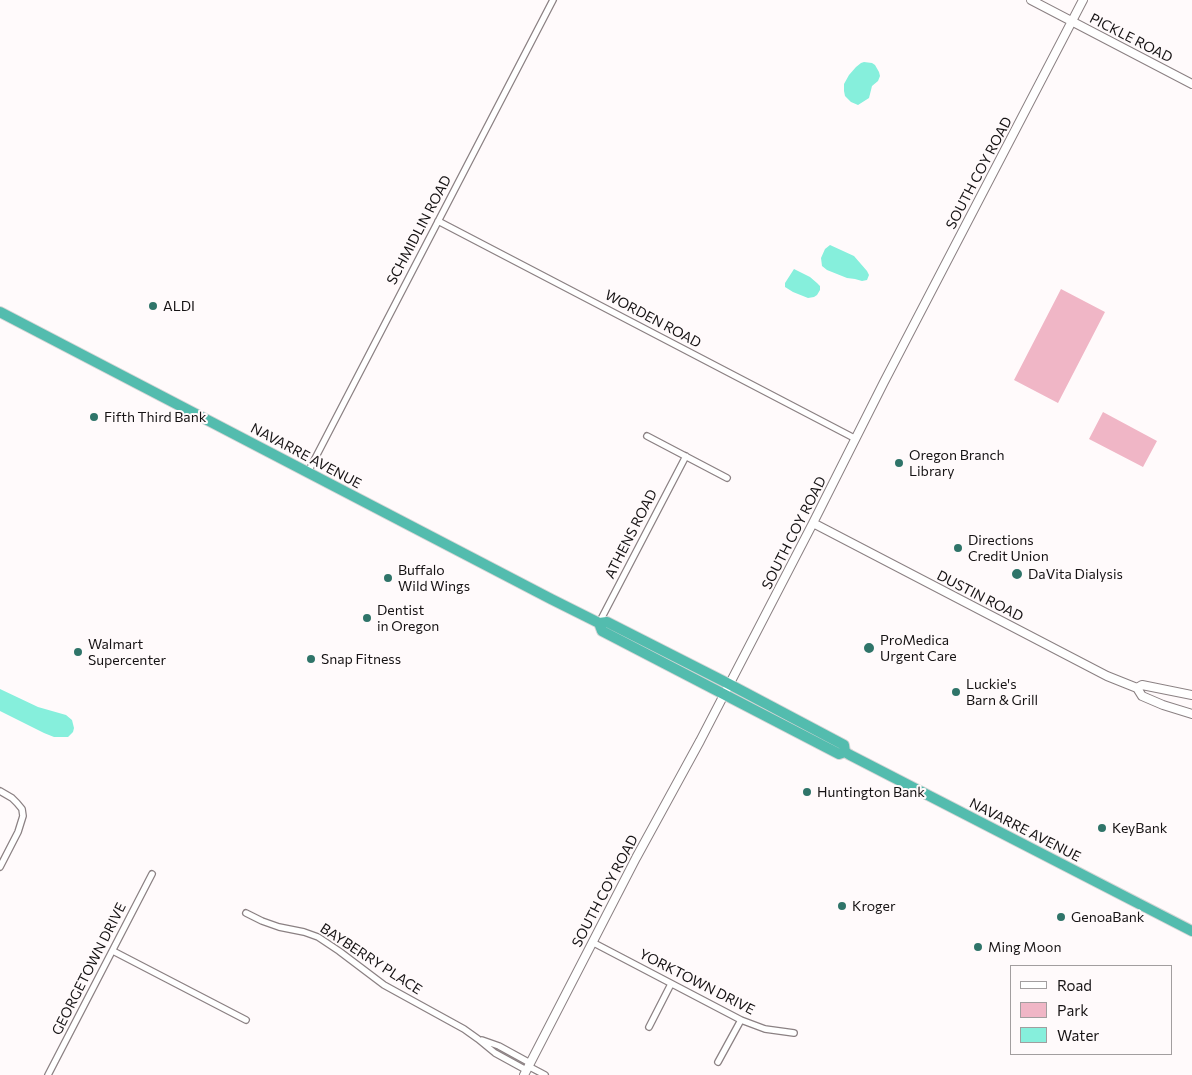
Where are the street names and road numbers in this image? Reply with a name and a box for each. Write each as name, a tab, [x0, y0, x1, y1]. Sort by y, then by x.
street label: PICKLE ROAD	[1087, 10, 1175, 66]
street label: SOUTH COY ROAD	[942, 114, 1016, 232]
street label: SCHMIDLIN ROAD	[383, 173, 455, 287]
street label: WORDEN ROAD	[602, 287, 704, 351]
street label: NAVARRE AVENUE	[248, 420, 364, 492]
street label: SOUTH COY ROAD	[758, 474, 830, 592]
street label: ATHENS ROAD	[601, 487, 661, 581]
street label: DUSTIN ROAD	[934, 567, 1026, 625]
street label: NAVARRE AVENUE	[966, 795, 1084, 865]
street label: SOUTH COY ROAD	[568, 832, 642, 950]
street label: GEORGETOWN DRIVE	[48, 900, 130, 1038]
street label: BAYBERRY PLACE	[317, 920, 425, 998]
street label: YORKTOWN DRIVE	[636, 946, 758, 1018]

